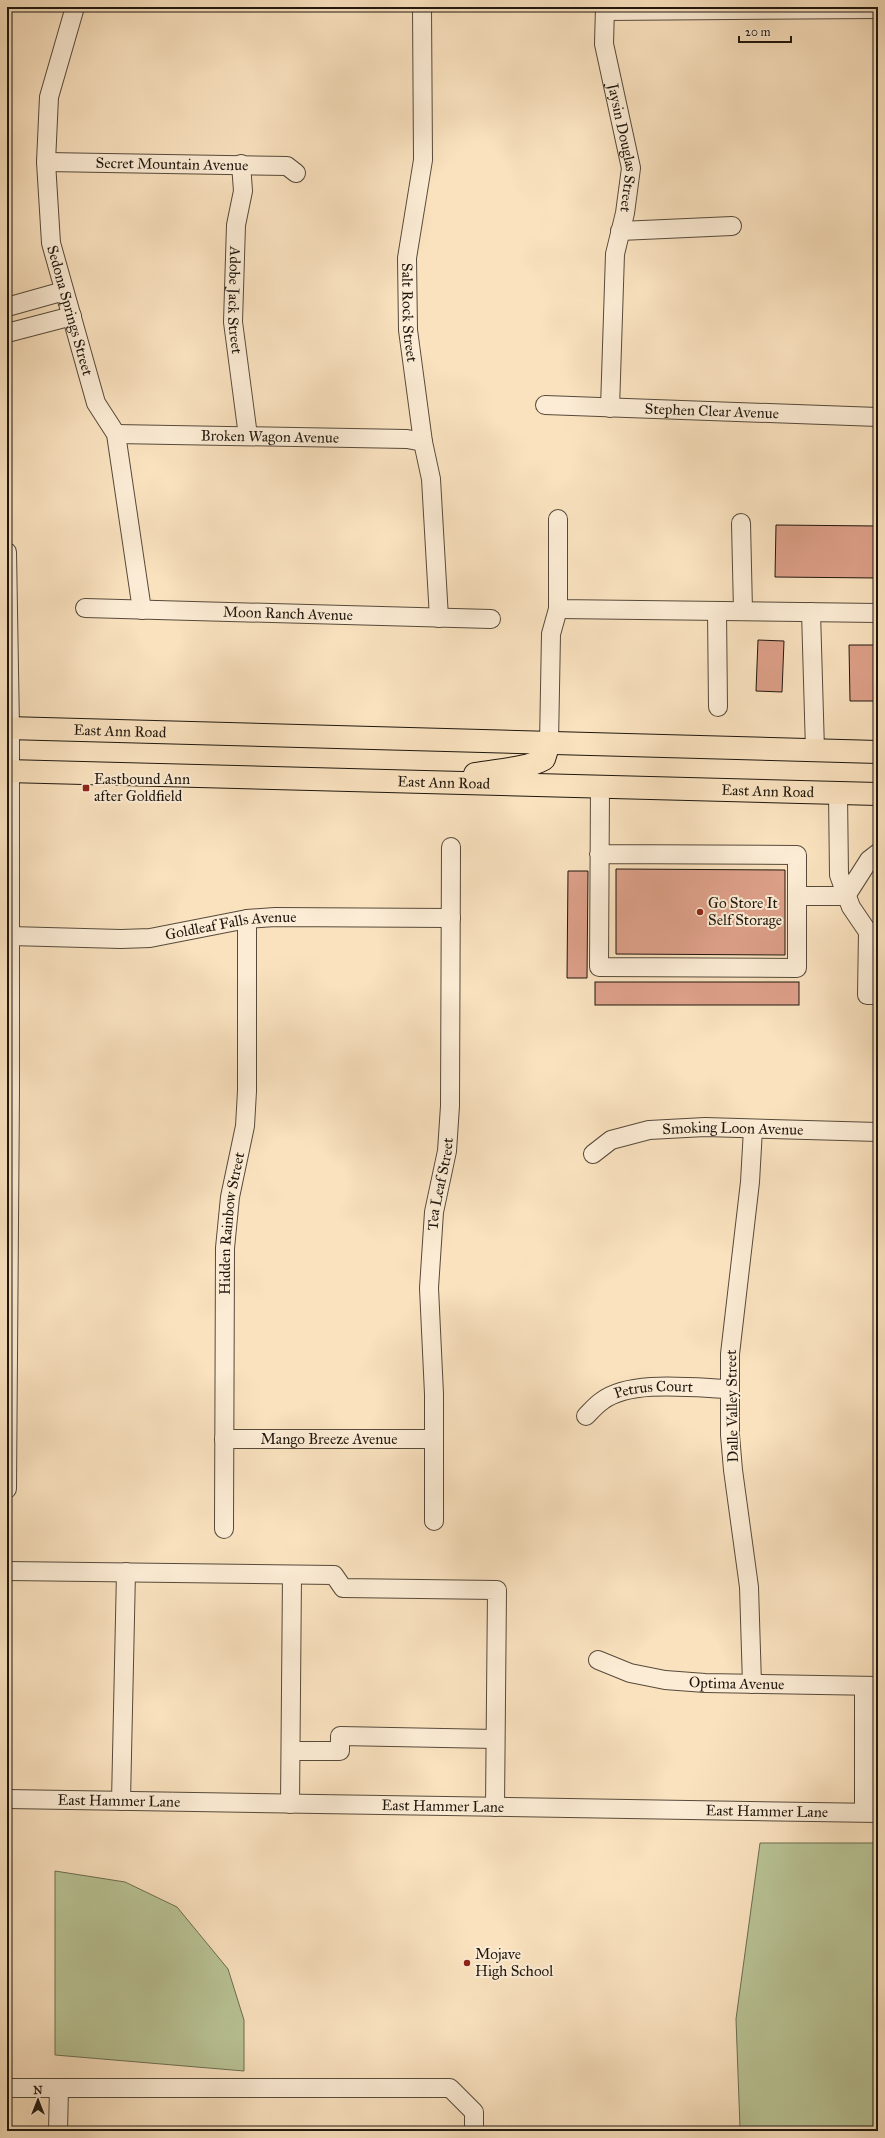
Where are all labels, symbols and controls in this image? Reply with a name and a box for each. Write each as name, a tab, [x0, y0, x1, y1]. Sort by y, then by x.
scale bar	[739, 18, 791, 44]
text: 20 m	[745, 25, 771, 39]
street label: Jaysin Douglas Street	[602, 80, 640, 214]
street label: Secret Mountain Avenue	[95, 154, 249, 174]
street label: Sedona Springs Street	[43, 243, 97, 378]
street label: Adobe Jack Street	[224, 245, 246, 356]
street label: Salt Rock Street	[398, 263, 421, 364]
street label: Stephen Clear Avenue	[644, 400, 779, 422]
street label: Broken Wagon Avenue	[201, 426, 339, 447]
street label: Moon Ranch Avenue	[223, 603, 353, 624]
street label: East Ann Road	[73, 721, 167, 741]
place label: Eastbound Ann after Goldfield	[94, 770, 190, 805]
street label: East Ann Road	[397, 772, 491, 793]
street label: East Ann Road	[721, 781, 815, 801]
marker: Eastbound Ann after Goldfield	[81, 783, 91, 793]
place label: Go Store It Self Storage	[708, 894, 782, 929]
marker: Go Store It Self Storage	[695, 907, 705, 917]
street label: Goldleaf Falls Avenue	[164, 908, 296, 944]
street label: Smoking Loon Avenue	[662, 1118, 804, 1139]
street label: Tea Leaf Street	[424, 1136, 457, 1231]
street label: Hidden Rainbow Street	[216, 1150, 248, 1295]
street label: Dalle Valley Street	[722, 1349, 742, 1463]
street label: Petrus Court	[612, 1377, 694, 1402]
street label: Mango Breeze Avenue	[260, 1430, 398, 1448]
street label: Optima Avenue	[688, 1673, 785, 1693]
street label: East Hammer Lane	[58, 1791, 180, 1811]
street label: East Hammer Lane	[382, 1796, 504, 1816]
street label: East Hammer Lane	[705, 1801, 828, 1821]
place label: Mojave High School	[475, 1945, 554, 1980]
marker: Mojave High School	[462, 1958, 472, 1968]
north arrow	[18, 2080, 58, 2120]
text: N	[33, 2084, 43, 2097]

